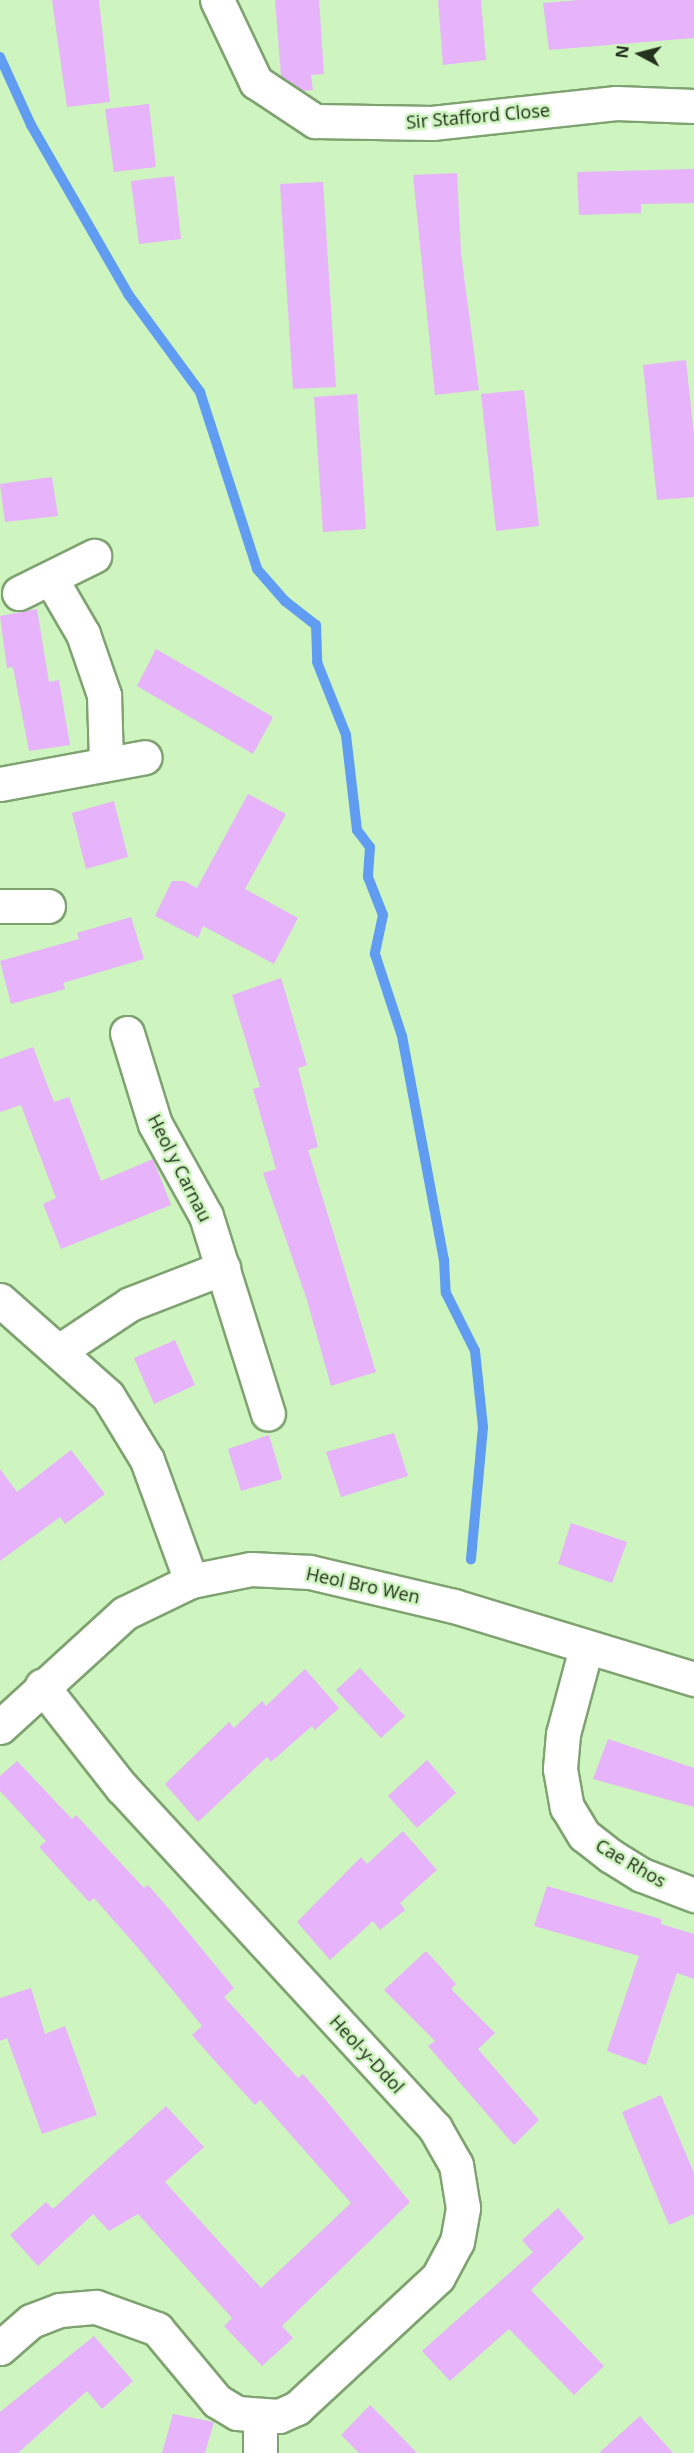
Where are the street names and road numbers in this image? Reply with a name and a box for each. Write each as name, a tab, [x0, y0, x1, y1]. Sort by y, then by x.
street label: Sir Stafford Close	[405, 99, 551, 133]
street label: Heol y Carnau	[144, 1111, 216, 1225]
street label: Heol Bro Wen	[304, 1562, 422, 1608]
street label: Cae Rhos	[592, 1834, 670, 1892]
street label: Heol-y-Ddol	[325, 2011, 409, 2097]

